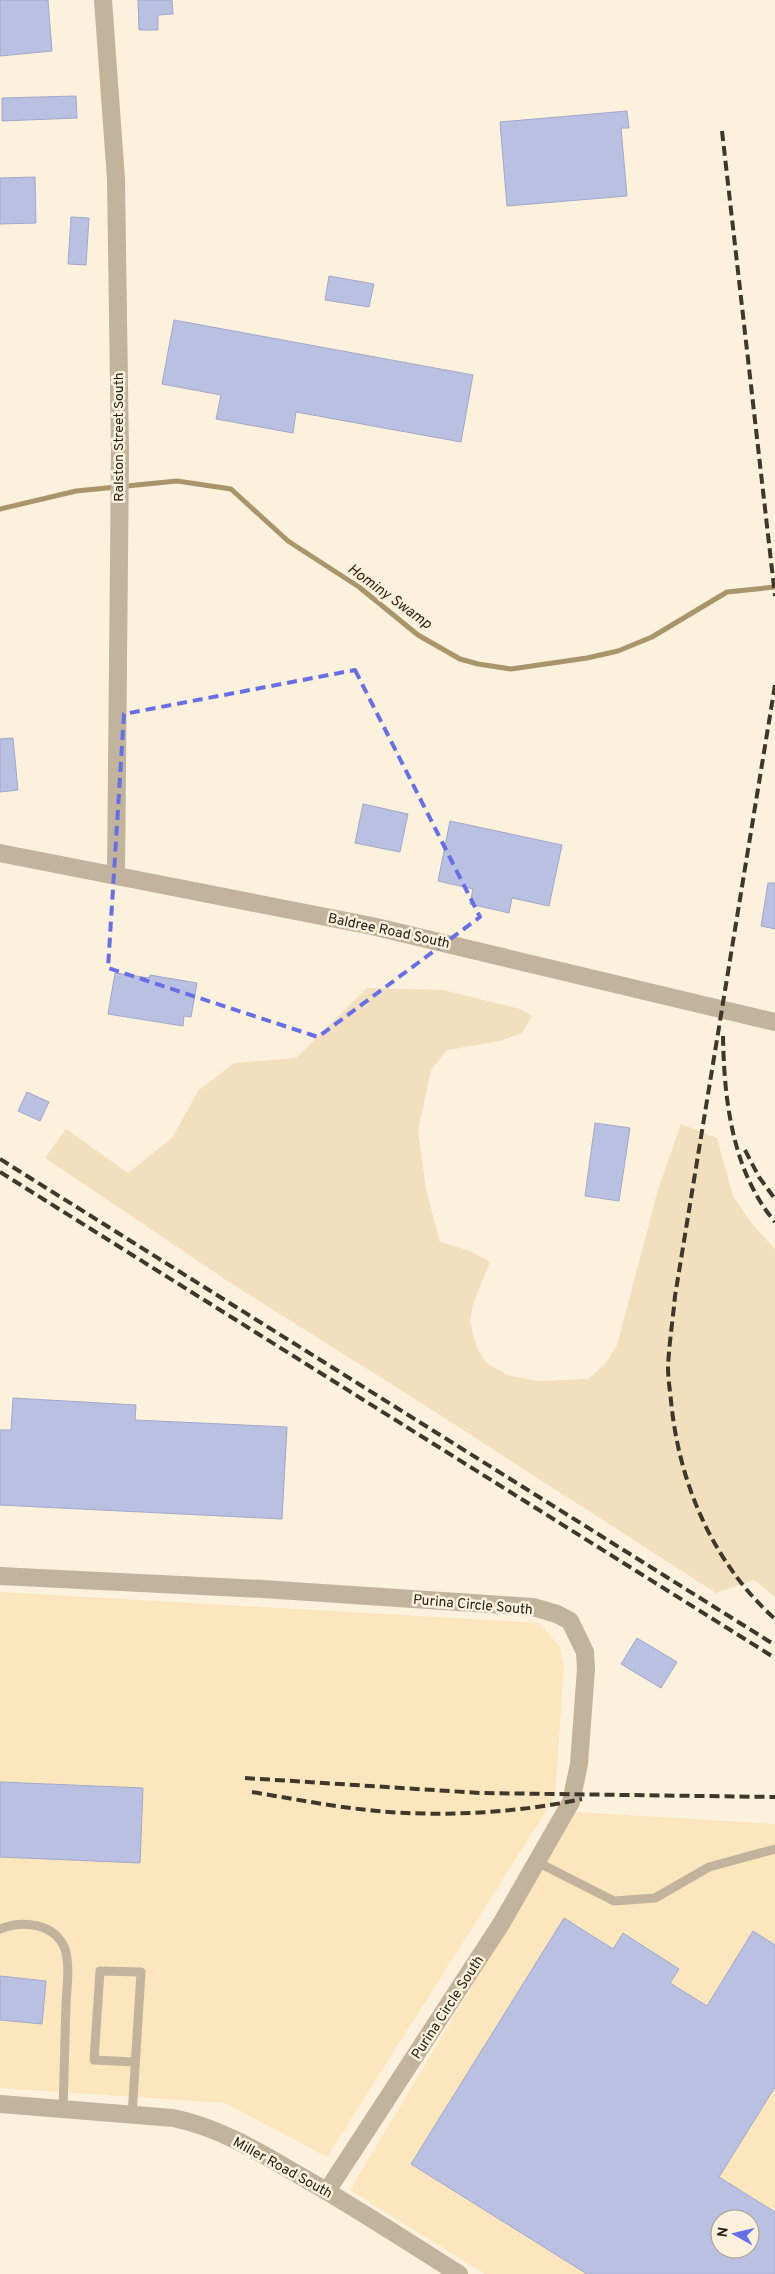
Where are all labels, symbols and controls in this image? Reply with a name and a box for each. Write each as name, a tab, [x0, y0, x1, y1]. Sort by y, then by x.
street label: Ralston Street South	[111, 372, 128, 502]
water label: Hominy Swamp	[343, 560, 436, 635]
street label: Baldree Road South	[326, 910, 451, 953]
street label: Purina Circle South	[412, 1592, 533, 1619]
street label: Purina Circle South	[408, 1953, 488, 2063]
street label: Miller Road South	[230, 2134, 335, 2203]
north arrow	[710, 2209, 760, 2259]
text: N	[714, 2226, 733, 2239]

